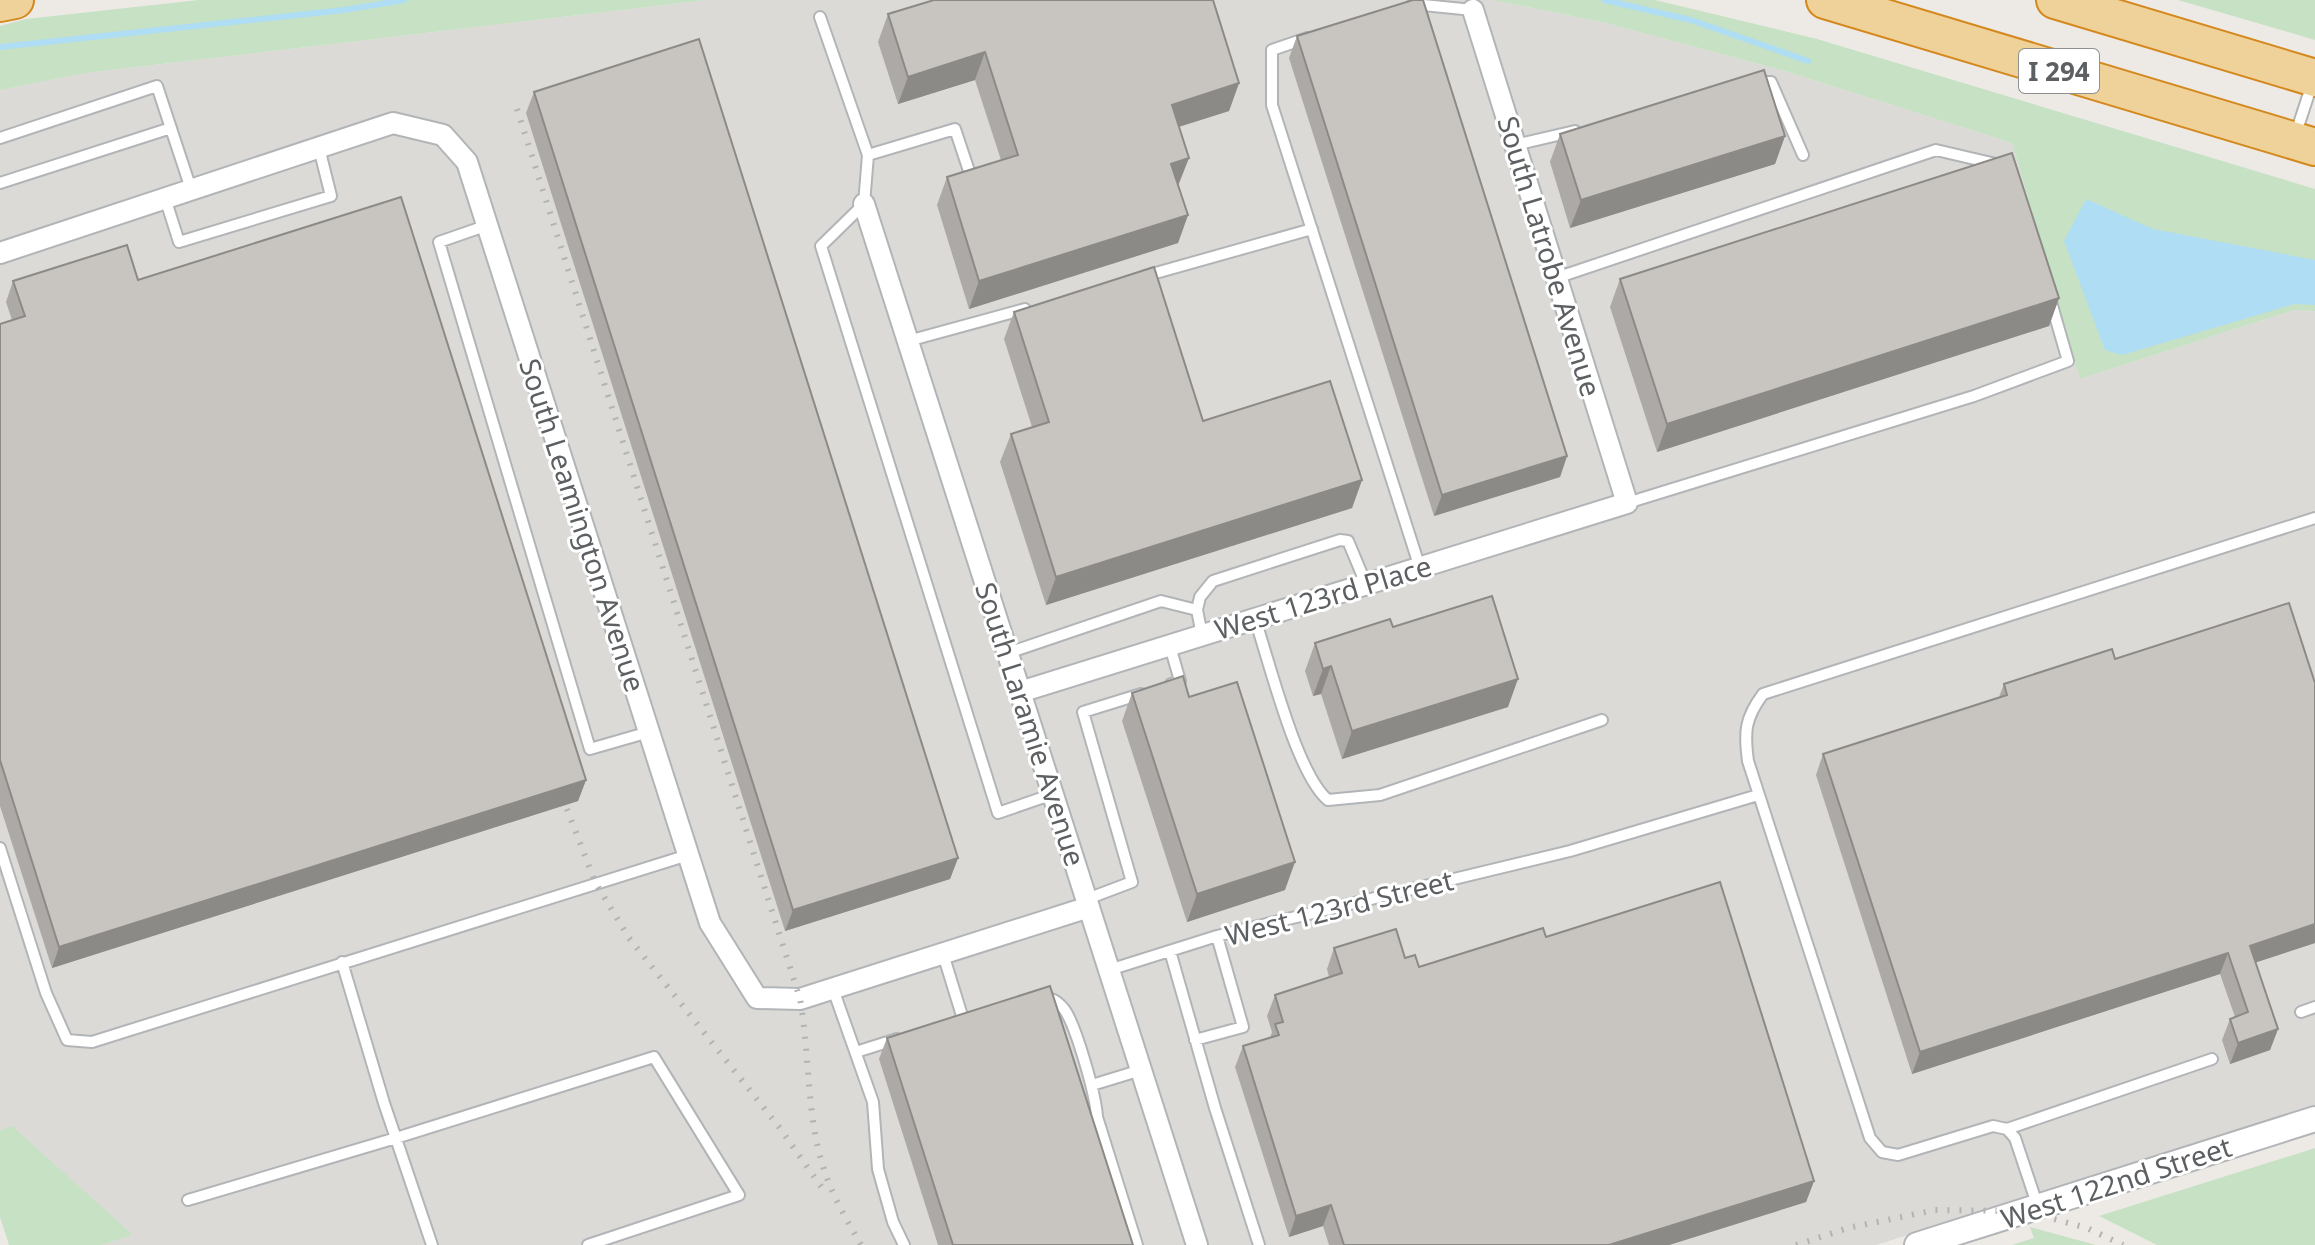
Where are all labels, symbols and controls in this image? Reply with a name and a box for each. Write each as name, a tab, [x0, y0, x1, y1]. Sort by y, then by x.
road number: I 294	[2019, 49, 2099, 93]
street label: South Latrobe Avenue	[1489, 111, 1611, 401]
street label: South Leamington Avenue	[511, 353, 655, 697]
street label: West 123rd Place	[1210, 546, 1436, 648]
street label: South Laramie Avenue	[967, 577, 1095, 871]
street label: West 123rd Street	[1221, 860, 1457, 954]
street label: West 122nd Street	[1996, 1127, 2236, 1237]

